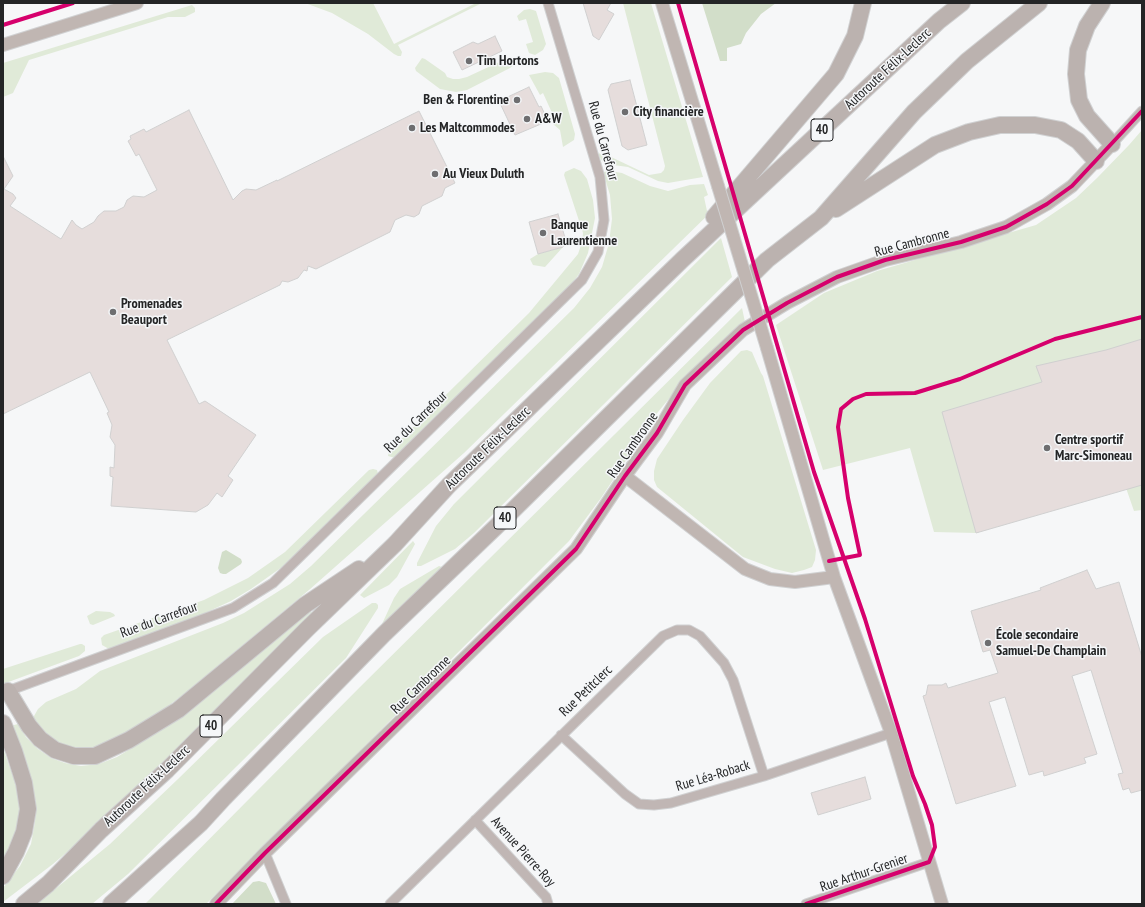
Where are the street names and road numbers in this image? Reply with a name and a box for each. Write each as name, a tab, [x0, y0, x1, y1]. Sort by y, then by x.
street label: Autoroute Félix-Leclerc	[841, 25, 935, 113]
street label: Rue du Carrefour	[584, 100, 622, 182]
road number: 40	[811, 119, 833, 141]
street label: Rue Cambronne	[873, 225, 951, 261]
street label: Rue du Carrefour	[381, 388, 451, 456]
street label: Autoroute Félix-Leclerc	[442, 403, 534, 493]
street label: Rue Cambronne	[604, 409, 662, 481]
road number: 40	[494, 507, 516, 529]
street label: Rue du Carrefour	[118, 598, 200, 642]
street label: Rue Cambronne	[388, 652, 454, 718]
street label: Rue Petitclerc	[556, 662, 616, 720]
road number: 40	[200, 715, 222, 737]
street label: Autoroute Félix-Leclerc	[100, 742, 194, 830]
street label: Rue Léa-Roback	[674, 757, 752, 795]
street label: Avenue Pierre-Roy	[487, 814, 559, 890]
street label: Rue Arthur-Grenier	[818, 850, 910, 896]

